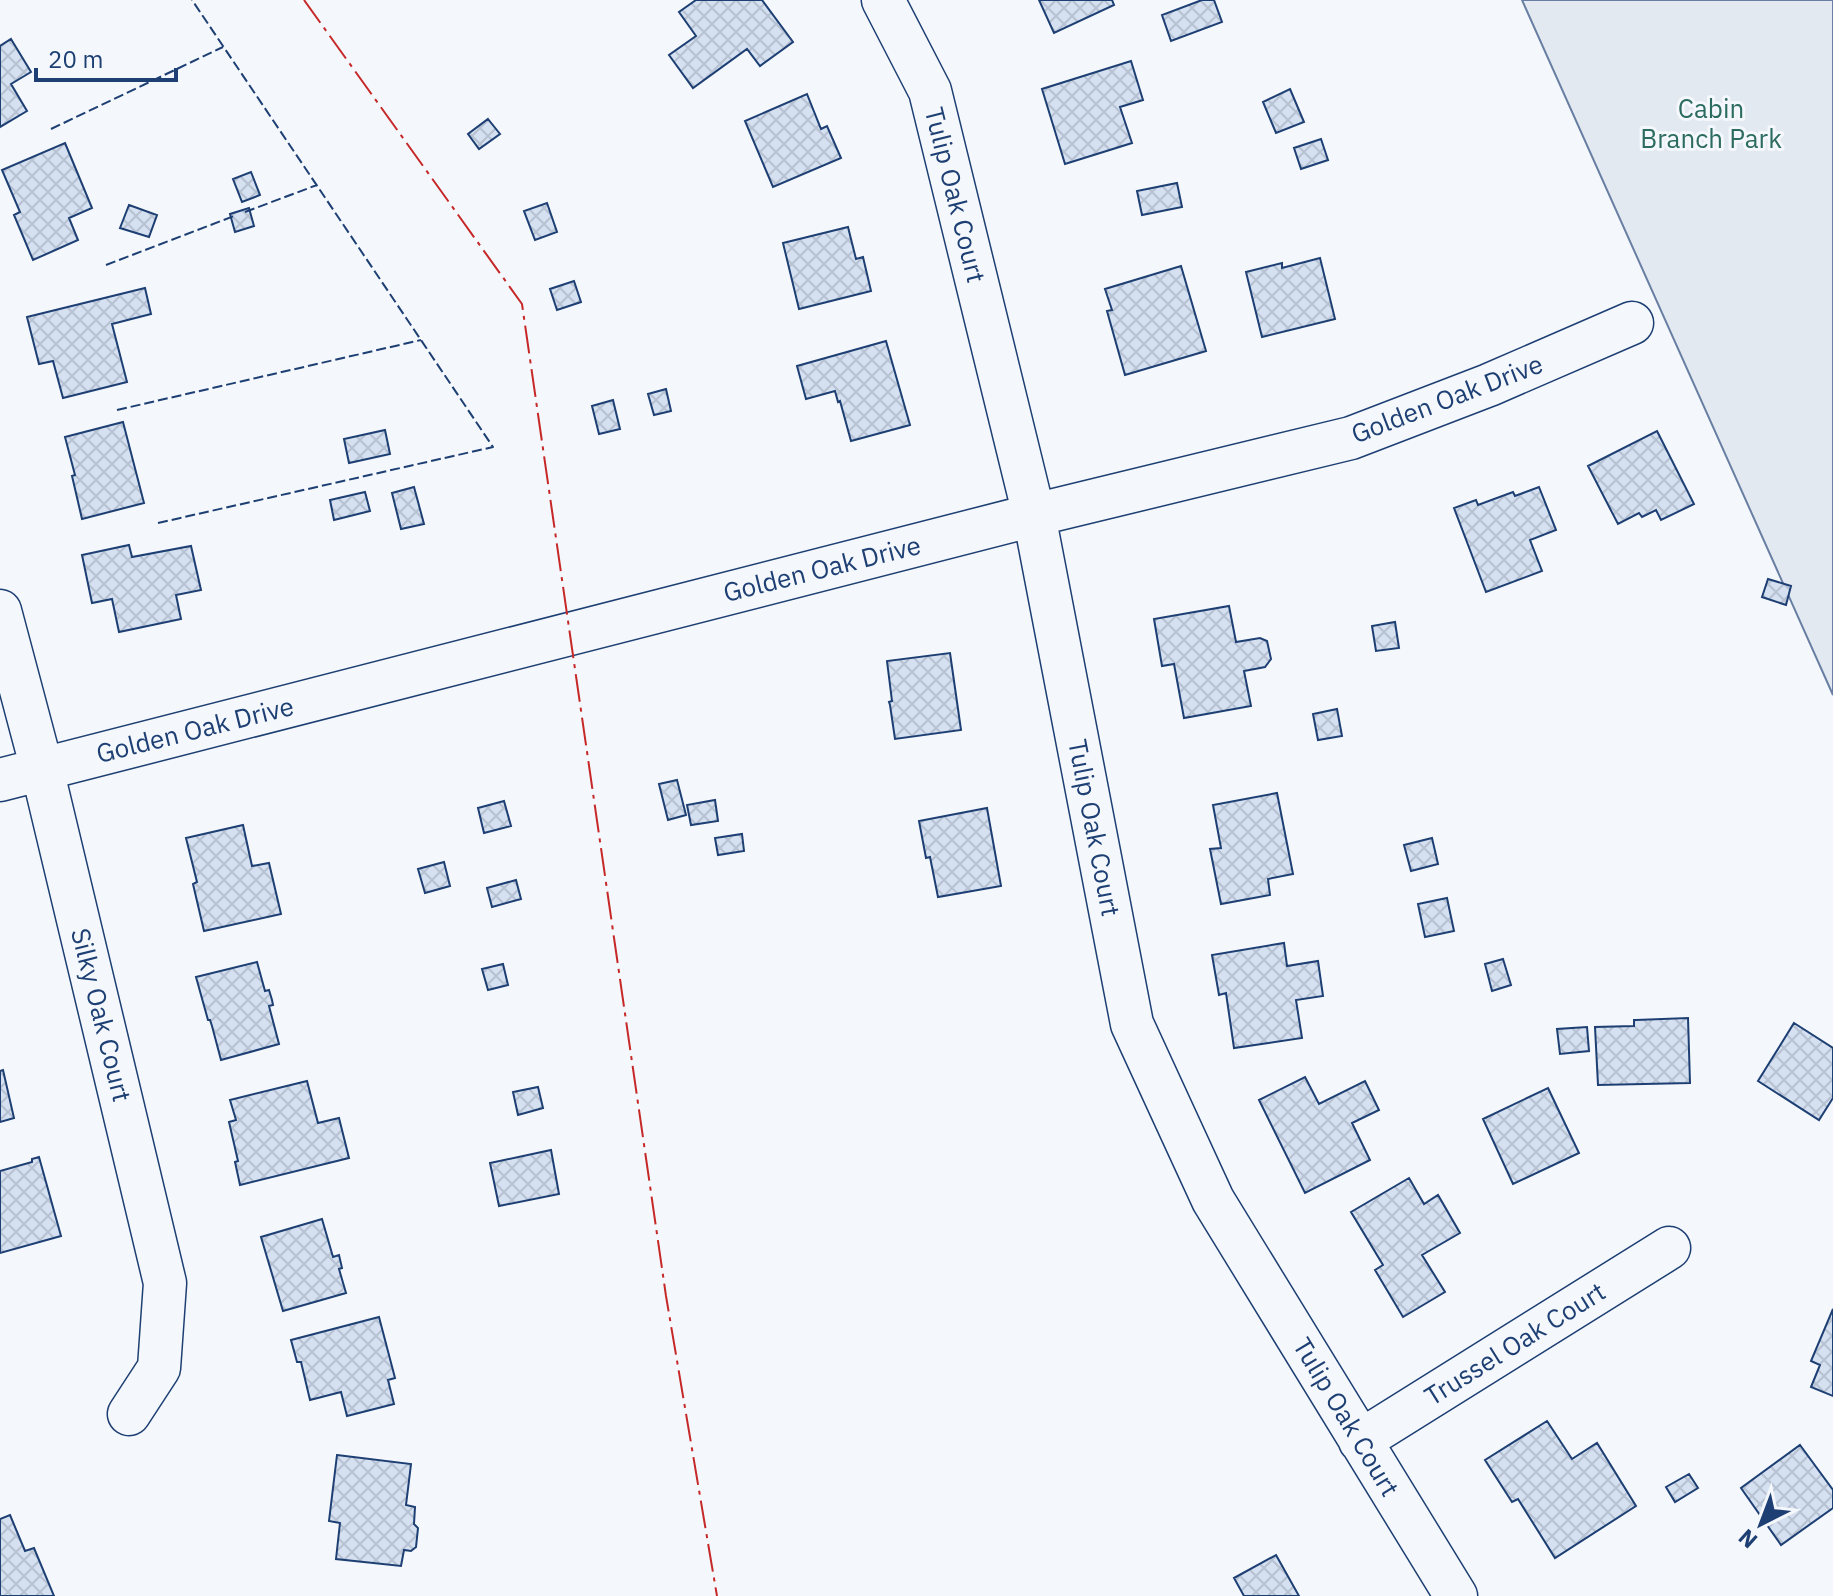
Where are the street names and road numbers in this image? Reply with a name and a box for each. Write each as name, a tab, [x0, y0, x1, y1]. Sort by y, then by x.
street label: Tulip Oak Court	[918, 104, 994, 286]
street label: Golden Oak Drive	[1346, 346, 1547, 450]
street label: Golden Oak Drive	[719, 527, 924, 609]
street label: Golden Oak Drive	[92, 688, 297, 770]
street label: Tulip Oak Court	[1061, 736, 1129, 919]
street label: Silky Oak Court	[64, 924, 140, 1105]
street label: Trussel Oak Court	[1418, 1274, 1611, 1412]
street label: Tulip Oak Court	[1286, 1331, 1408, 1502]

